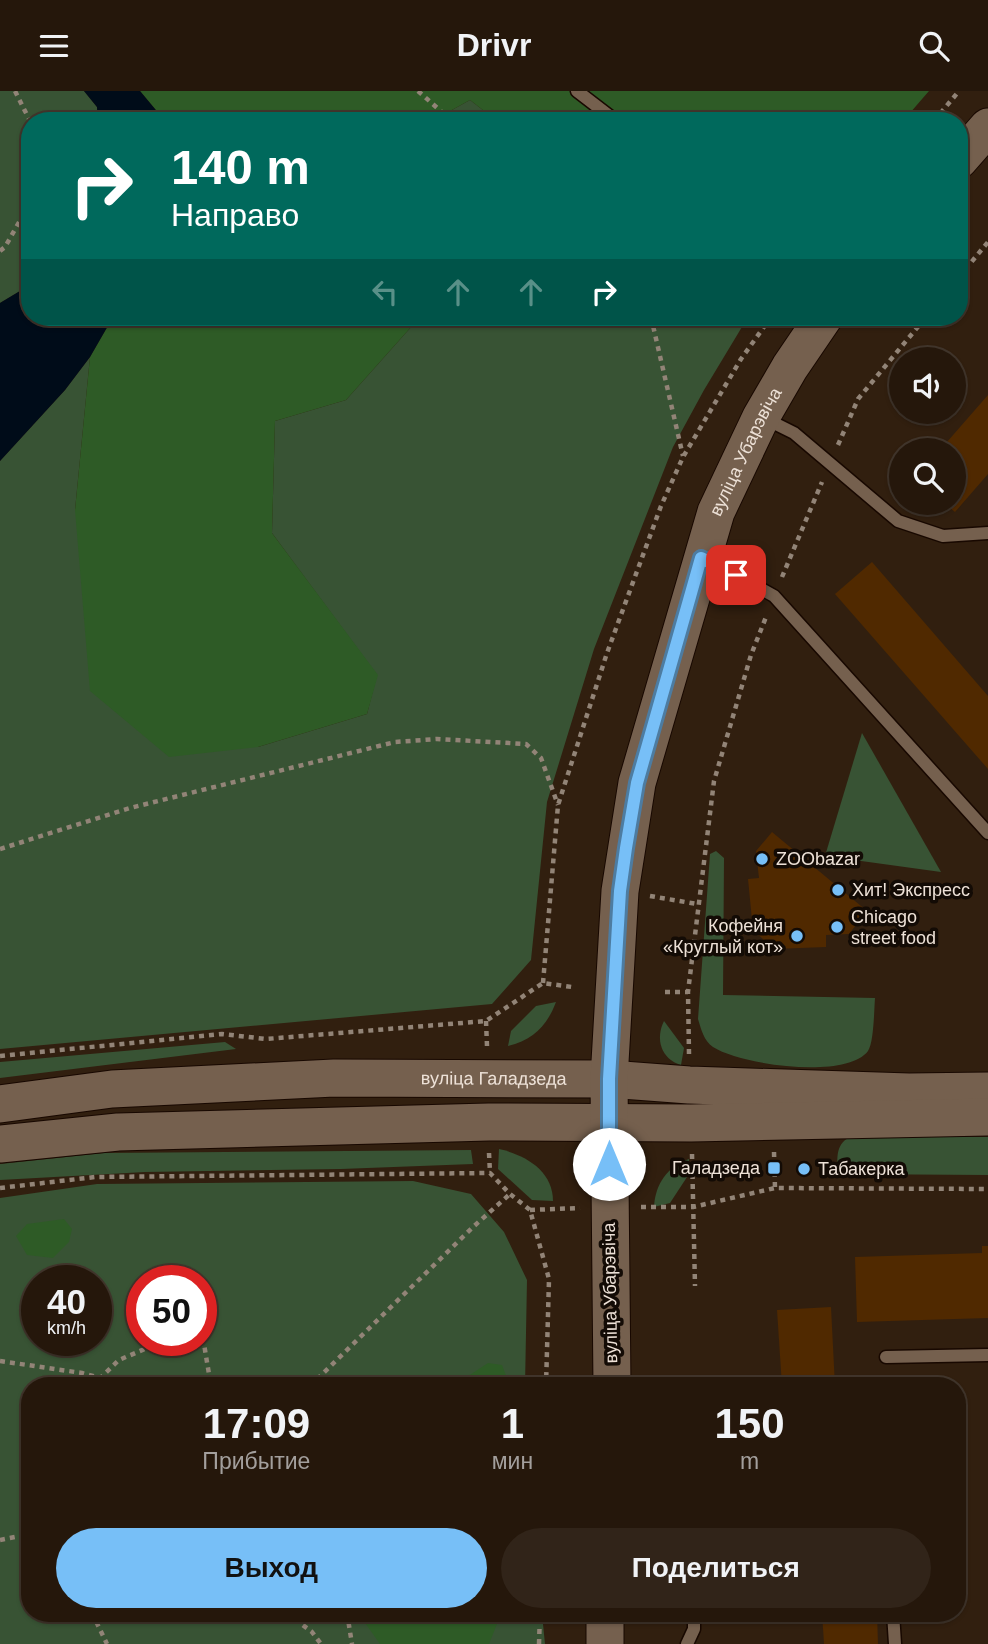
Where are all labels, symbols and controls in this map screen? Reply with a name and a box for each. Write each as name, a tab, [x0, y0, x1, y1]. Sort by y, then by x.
icon: menu	[35, 27, 73, 65]
text: Drivr	[457, 27, 531, 63]
icon: search	[915, 27, 953, 65]
icon: right	[56, 140, 147, 231]
text: 140 m	[171, 140, 310, 194]
text: Направо	[171, 197, 299, 233]
icon: left	[366, 273, 404, 311]
icon: ahead	[439, 273, 477, 311]
icon: ahead	[512, 273, 550, 311]
icon: right	[585, 273, 623, 311]
map controls	[889, 347, 966, 515]
button: sound	[889, 347, 966, 424]
street label: вуліца Убарэвіча	[706, 383, 786, 519]
button: search	[889, 438, 966, 515]
pin	[706, 545, 766, 605]
icon: arrive	[717, 556, 755, 594]
place label: ZOObazar	[776, 849, 860, 869]
marker: ZOObazar	[754, 851, 770, 867]
place label: Хит! Экспресс	[852, 880, 970, 900]
marker: Хит! Экспресс	[830, 882, 846, 898]
place label: Chicago street food	[851, 907, 936, 948]
place label: Кофейня «Круглый кот»	[663, 916, 783, 957]
marker: Chicago street food	[829, 919, 845, 935]
marker: Кофейня «Круглый кот»	[789, 928, 805, 944]
street label: вуліца Галадзеда	[421, 1068, 568, 1089]
position arrow	[572, 1127, 646, 1201]
place label: Галадзеда	[672, 1158, 761, 1178]
place label: Табакерка	[818, 1159, 905, 1179]
marker: Галадзеда	[766, 1160, 782, 1176]
marker: Табакерка	[796, 1161, 812, 1177]
street label: вуліца Убарэвіча	[599, 1222, 621, 1364]
speed limit sign: 50	[126, 1265, 217, 1356]
text: 40	[47, 1282, 86, 1321]
text: km/h	[47, 1318, 86, 1338]
text: 17:09	[203, 1400, 310, 1447]
text: 1	[501, 1400, 524, 1447]
text: 150	[715, 1400, 785, 1447]
text: Прибытие	[202, 1448, 310, 1474]
text: мин	[492, 1448, 533, 1474]
text: m	[740, 1448, 759, 1474]
button: Выход	[56, 1528, 487, 1608]
button: Поделиться	[501, 1528, 931, 1608]

